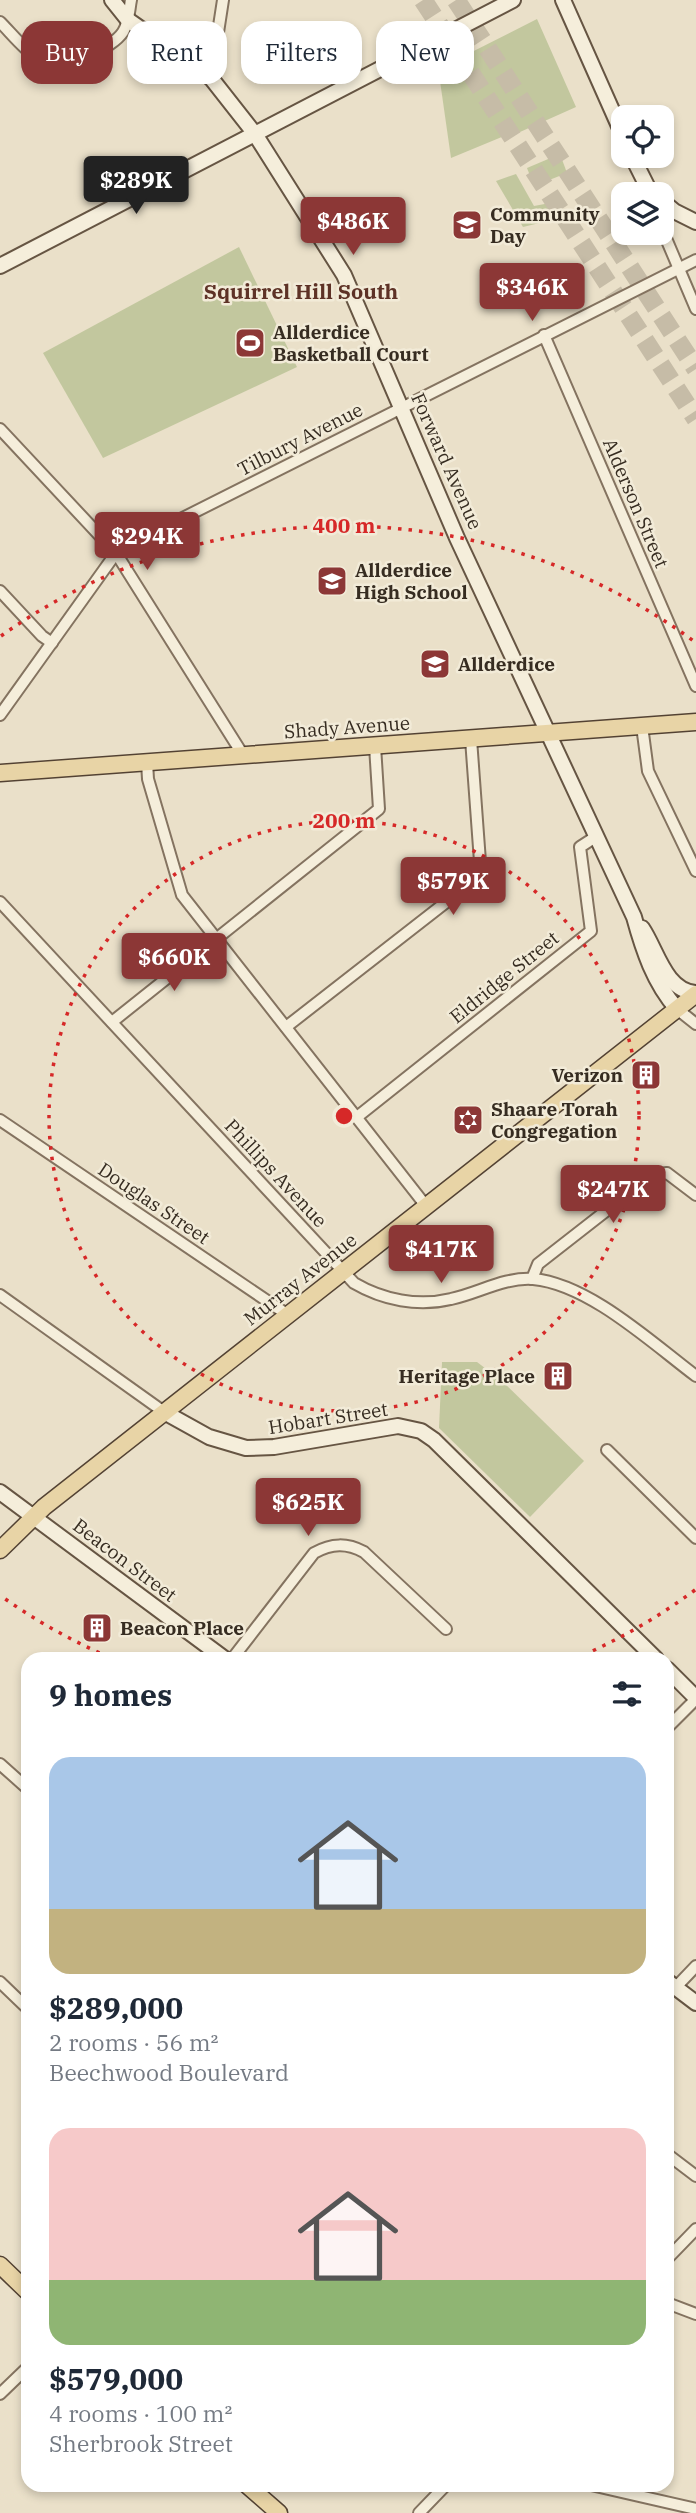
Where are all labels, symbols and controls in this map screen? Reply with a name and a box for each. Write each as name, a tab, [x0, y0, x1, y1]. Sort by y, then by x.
chip: Buy	[21, 21, 113, 84]
chip: Rent	[127, 21, 227, 84]
chip: Filters	[241, 21, 362, 84]
chip: New	[376, 21, 474, 84]
map controls	[611, 105, 674, 245]
button: locate	[611, 105, 674, 168]
pin: $289K	[87, 156, 185, 216]
text: $289K	[100, 164, 172, 194]
button: layers	[611, 182, 674, 245]
pin: $486K	[304, 198, 402, 257]
place label: Community Day	[490, 202, 600, 248]
text: $486K	[317, 205, 389, 235]
school or university icon: Community Day	[450, 208, 484, 242]
pin: $346K	[483, 264, 581, 323]
text: $346K	[496, 271, 568, 301]
district label: Squirrel Hill South	[204, 277, 399, 305]
place label: Allderdice Basketball Court	[273, 320, 428, 366]
sports icon: Allderdice Basketball Court	[233, 326, 267, 360]
street label: Forward Avenue	[406, 389, 488, 533]
street label: Tilbury Avenue	[233, 397, 367, 481]
street label: Alderson Street	[598, 435, 674, 572]
text: 400 m	[312, 511, 376, 539]
pin: $294K	[98, 512, 196, 572]
text: $294K	[111, 520, 183, 550]
place label: Allderdice High School	[355, 558, 468, 604]
school or university icon: Allderdice High School	[315, 564, 349, 598]
school or university icon: Allderdice	[418, 647, 452, 681]
place label: Allderdice	[458, 652, 555, 676]
street label: Shady Avenue	[283, 711, 411, 743]
text: 200 m	[312, 806, 376, 834]
pin: $579K	[404, 858, 502, 917]
text: $579K	[417, 865, 489, 895]
street label: Eldridge Street	[445, 925, 564, 1028]
pin: $660K	[125, 934, 223, 993]
text: $660K	[138, 941, 210, 971]
building icon: Verizon	[629, 1058, 663, 1092]
place label: Verizon	[552, 1063, 623, 1087]
place label: Shaare Torah Congregation	[491, 1097, 618, 1143]
synagogue icon: Shaare Torah Congregation	[451, 1103, 485, 1137]
centre of rings	[332, 1104, 356, 1128]
street label: Phillips Avenue	[220, 1114, 332, 1232]
street label: Douglas Street	[94, 1157, 215, 1249]
pin: $247K	[564, 1166, 662, 1225]
text: $247K	[577, 1173, 649, 1203]
pin: $417K	[392, 1226, 490, 1285]
street label: Murray Avenue	[239, 1227, 361, 1331]
text: $417K	[405, 1233, 477, 1263]
building icon: Heritage Place	[541, 1359, 575, 1393]
place label: Heritage Place	[399, 1364, 535, 1388]
street label: Hobart Street	[267, 1397, 390, 1439]
pin: $625K	[259, 1478, 357, 1538]
text: $625K	[272, 1486, 344, 1516]
street label: Beacon Street	[68, 1513, 182, 1607]
building icon: Beacon Place	[80, 1611, 114, 1645]
place label: Beacon Place	[120, 1616, 244, 1640]
text: 9 homes	[49, 1675, 172, 1714]
icon: filters	[608, 1675, 646, 1713]
icon: home	[285, 1802, 411, 1928]
text: $289,000	[49, 1988, 183, 2027]
text: 2 rooms · 56 m²	[49, 2027, 219, 2057]
text: Beechwood Boulevard	[49, 2057, 289, 2087]
icon: home	[285, 2173, 411, 2299]
text: $579,000	[49, 2359, 183, 2398]
text: 4 rooms · 100 m²	[49, 2398, 232, 2428]
text: Sherbrook Street	[49, 2428, 233, 2458]

